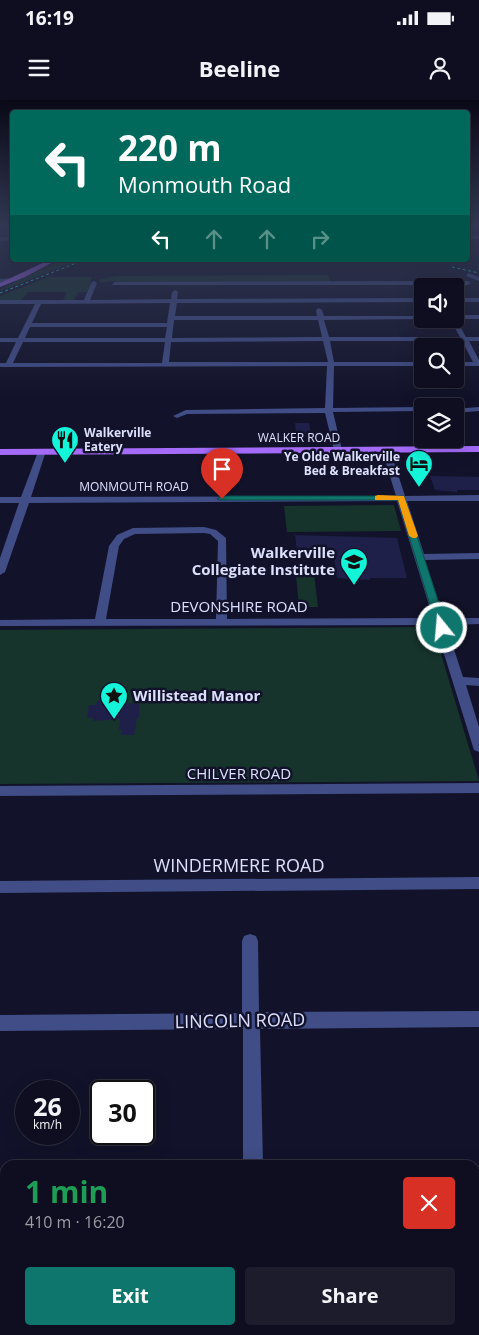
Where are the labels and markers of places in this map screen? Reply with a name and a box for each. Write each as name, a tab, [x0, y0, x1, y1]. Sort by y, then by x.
place label: Walkerville Eatery	[84, 424, 151, 455]
restaurant icon: Walkerville Eatery	[50, 425, 80, 464]
pin	[201, 448, 243, 499]
place label: Ye Olde Walkerville Bed & Breakfast	[284, 448, 400, 479]
hotel icon: Ye Olde Walkerville Bed & Breakfast	[404, 449, 434, 488]
place label: Walkerville Collegiate Institute	[192, 542, 335, 579]
school or university icon: Walkerville Collegiate Institute	[339, 547, 369, 586]
place icon: Willistead Manor	[99, 681, 129, 720]
place label: Willistead Manor	[133, 685, 260, 705]

